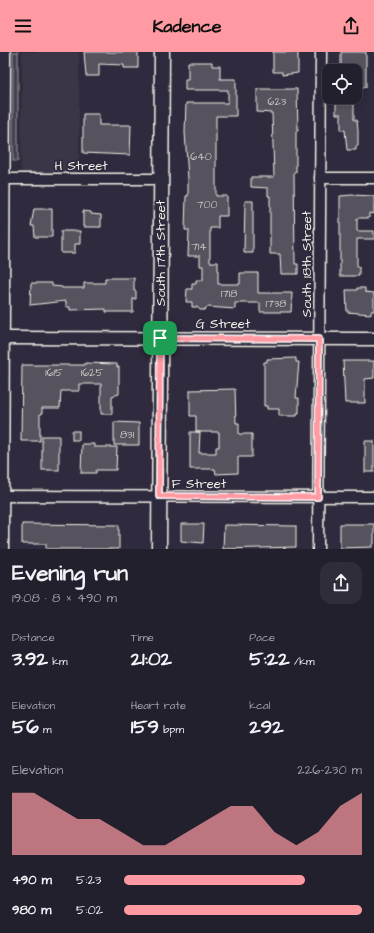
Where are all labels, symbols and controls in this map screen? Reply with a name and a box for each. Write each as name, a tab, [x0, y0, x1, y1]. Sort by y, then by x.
text: Kadence	[152, 14, 222, 39]
icon: menu	[12, 15, 34, 37]
icon: share	[340, 15, 362, 37]
map controls	[322, 64, 362, 104]
button: locate	[322, 64, 362, 104]
house number: 623	[268, 94, 287, 109]
house number: 640	[190, 149, 212, 164]
street label: H Street	[54, 157, 108, 175]
house number: 700	[197, 197, 217, 212]
street label: South 17th Street	[152, 199, 170, 306]
street label: South 18th Street	[298, 210, 316, 317]
house number: 714	[191, 239, 207, 254]
house number: 1718	[221, 286, 237, 301]
house number: 1738	[266, 296, 286, 311]
street label: G Street	[196, 315, 251, 333]
pin	[143, 321, 177, 355]
icon: arrive	[149, 327, 171, 349]
house number: 1615	[45, 365, 63, 380]
house number: 1625	[81, 365, 103, 380]
house number: 831	[120, 427, 135, 442]
street label: F Street	[172, 475, 227, 493]
text: Evening run	[12, 558, 128, 589]
button: share	[320, 562, 362, 604]
text: 19:08 · 8 × 490 m	[12, 589, 117, 607]
text: Distance	[12, 630, 55, 645]
text: Time	[131, 630, 154, 645]
text: Pace	[249, 630, 275, 645]
text: 3.92	[12, 645, 48, 673]
text: 21:02	[131, 645, 172, 673]
text: 5:22	[249, 645, 290, 673]
text: km	[48, 654, 68, 669]
text: /km	[290, 654, 314, 669]
text: Elevation	[12, 698, 55, 713]
text: Heart rate	[131, 698, 186, 713]
text: kcal	[249, 698, 270, 713]
text: 56	[12, 713, 39, 741]
text: 159	[131, 713, 159, 741]
text: 292	[249, 713, 284, 741]
text: m	[39, 722, 52, 737]
text: bpm	[159, 722, 184, 737]
text: Elevation	[12, 761, 63, 779]
text: 226–230 m	[297, 761, 362, 779]
text: 490 m	[12, 871, 52, 889]
text: 5:23	[76, 871, 101, 889]
text: 980 m	[12, 901, 51, 919]
text: 5:02	[76, 901, 103, 919]

